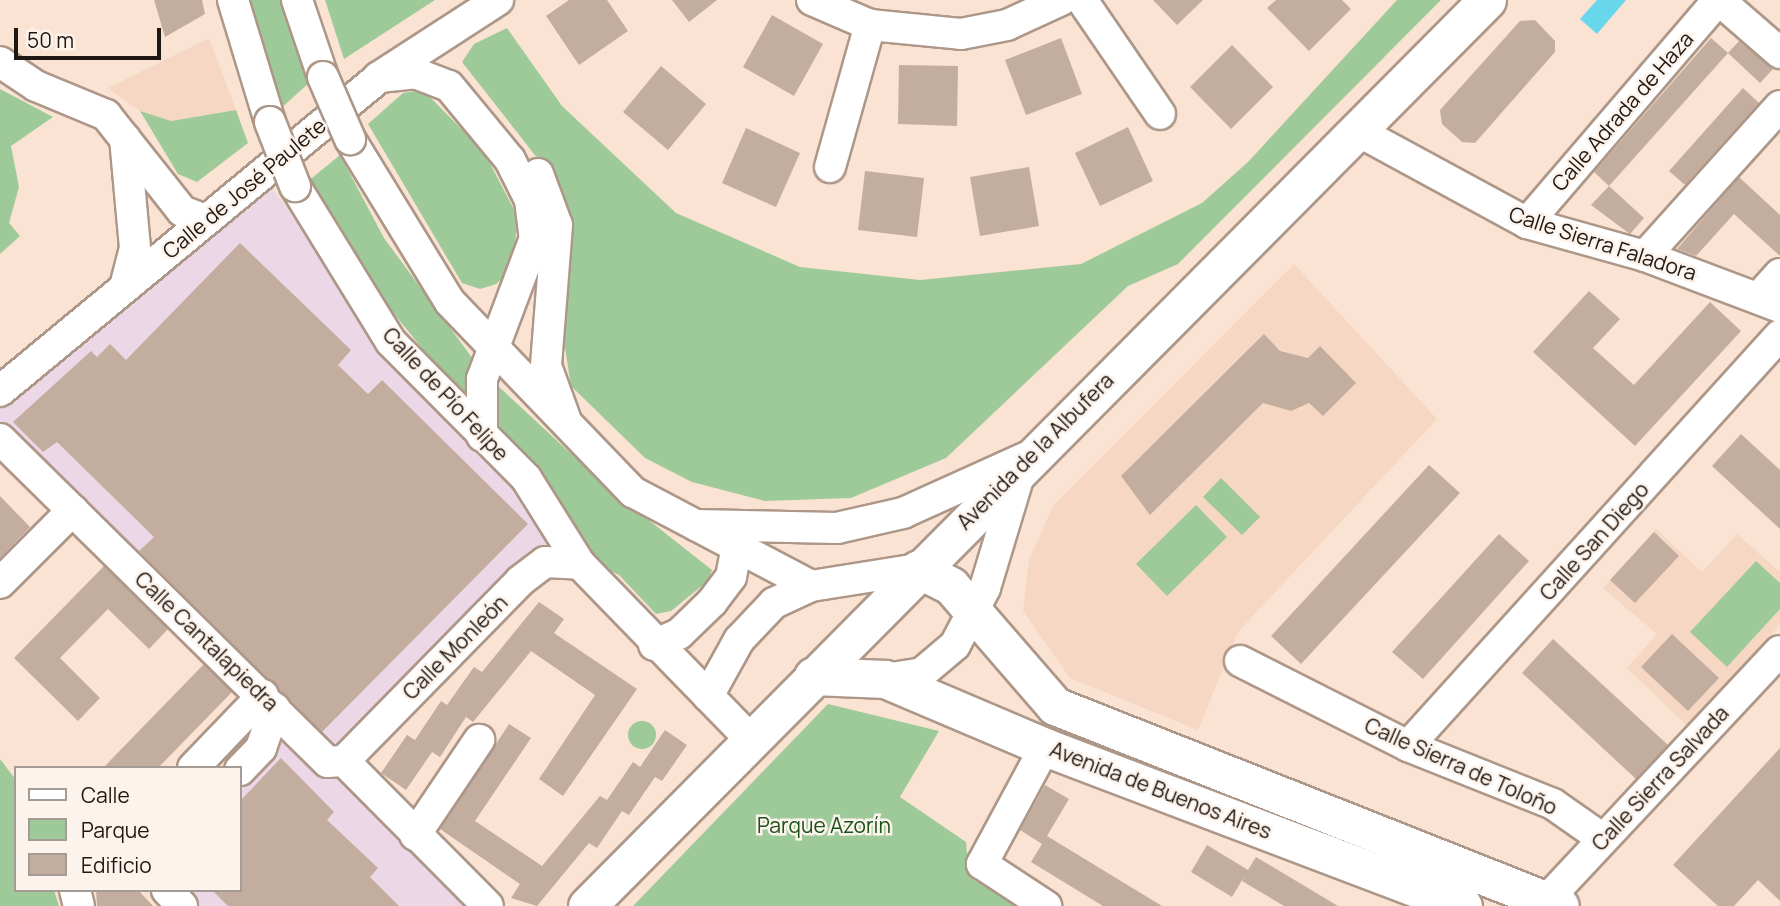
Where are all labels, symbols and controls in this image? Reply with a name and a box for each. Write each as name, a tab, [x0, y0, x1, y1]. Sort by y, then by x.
scale bar	[18, 14, 164, 58]
text: 50 m	[27, 26, 74, 54]
street label: Calle Adrada de Haza	[1546, 26, 1698, 196]
street label: Calle de José Paulete	[157, 112, 331, 264]
street label: Calle Sierra Faladora	[1506, 201, 1700, 285]
street label: Calle de Pío Felipe	[378, 322, 514, 466]
street label: Avenida de la Albufera	[951, 367, 1119, 535]
street label: Calle San Diego	[1534, 477, 1654, 605]
street label: Calle Cantalapiedra	[130, 566, 284, 716]
street label: Calle Monleón	[397, 589, 513, 705]
street label: Calle Sierra Salvada	[1586, 700, 1734, 856]
street label: Calle Sierra de Toloño	[1361, 712, 1561, 820]
street label: Avenida de Buenos Aires	[1047, 736, 1275, 844]
legend	[14, 766, 242, 892]
text: Calle	[81, 781, 130, 809]
park label: Parque Azorín	[757, 812, 891, 838]
text: Parque	[81, 816, 150, 844]
text: Edificio	[81, 851, 152, 879]

